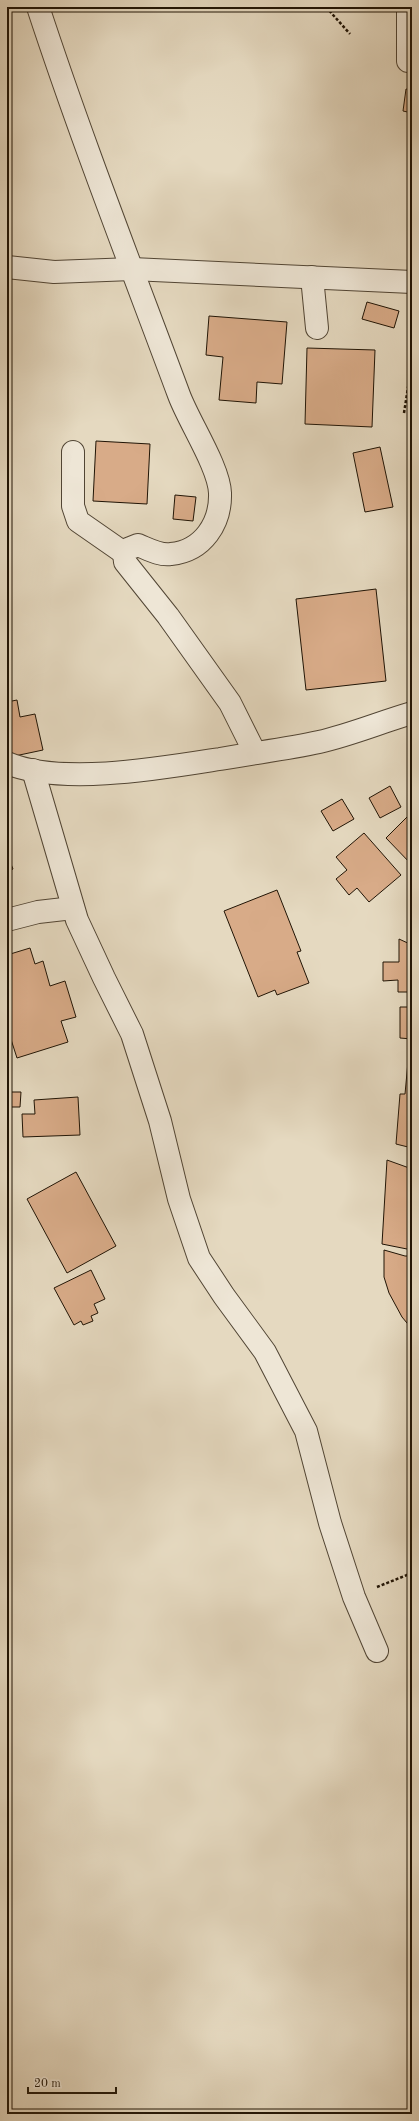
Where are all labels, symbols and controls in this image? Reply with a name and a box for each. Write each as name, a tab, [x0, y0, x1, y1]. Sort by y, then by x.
scale bar	[28, 2069, 116, 2095]
text: 20 m	[34, 2078, 61, 2090]

